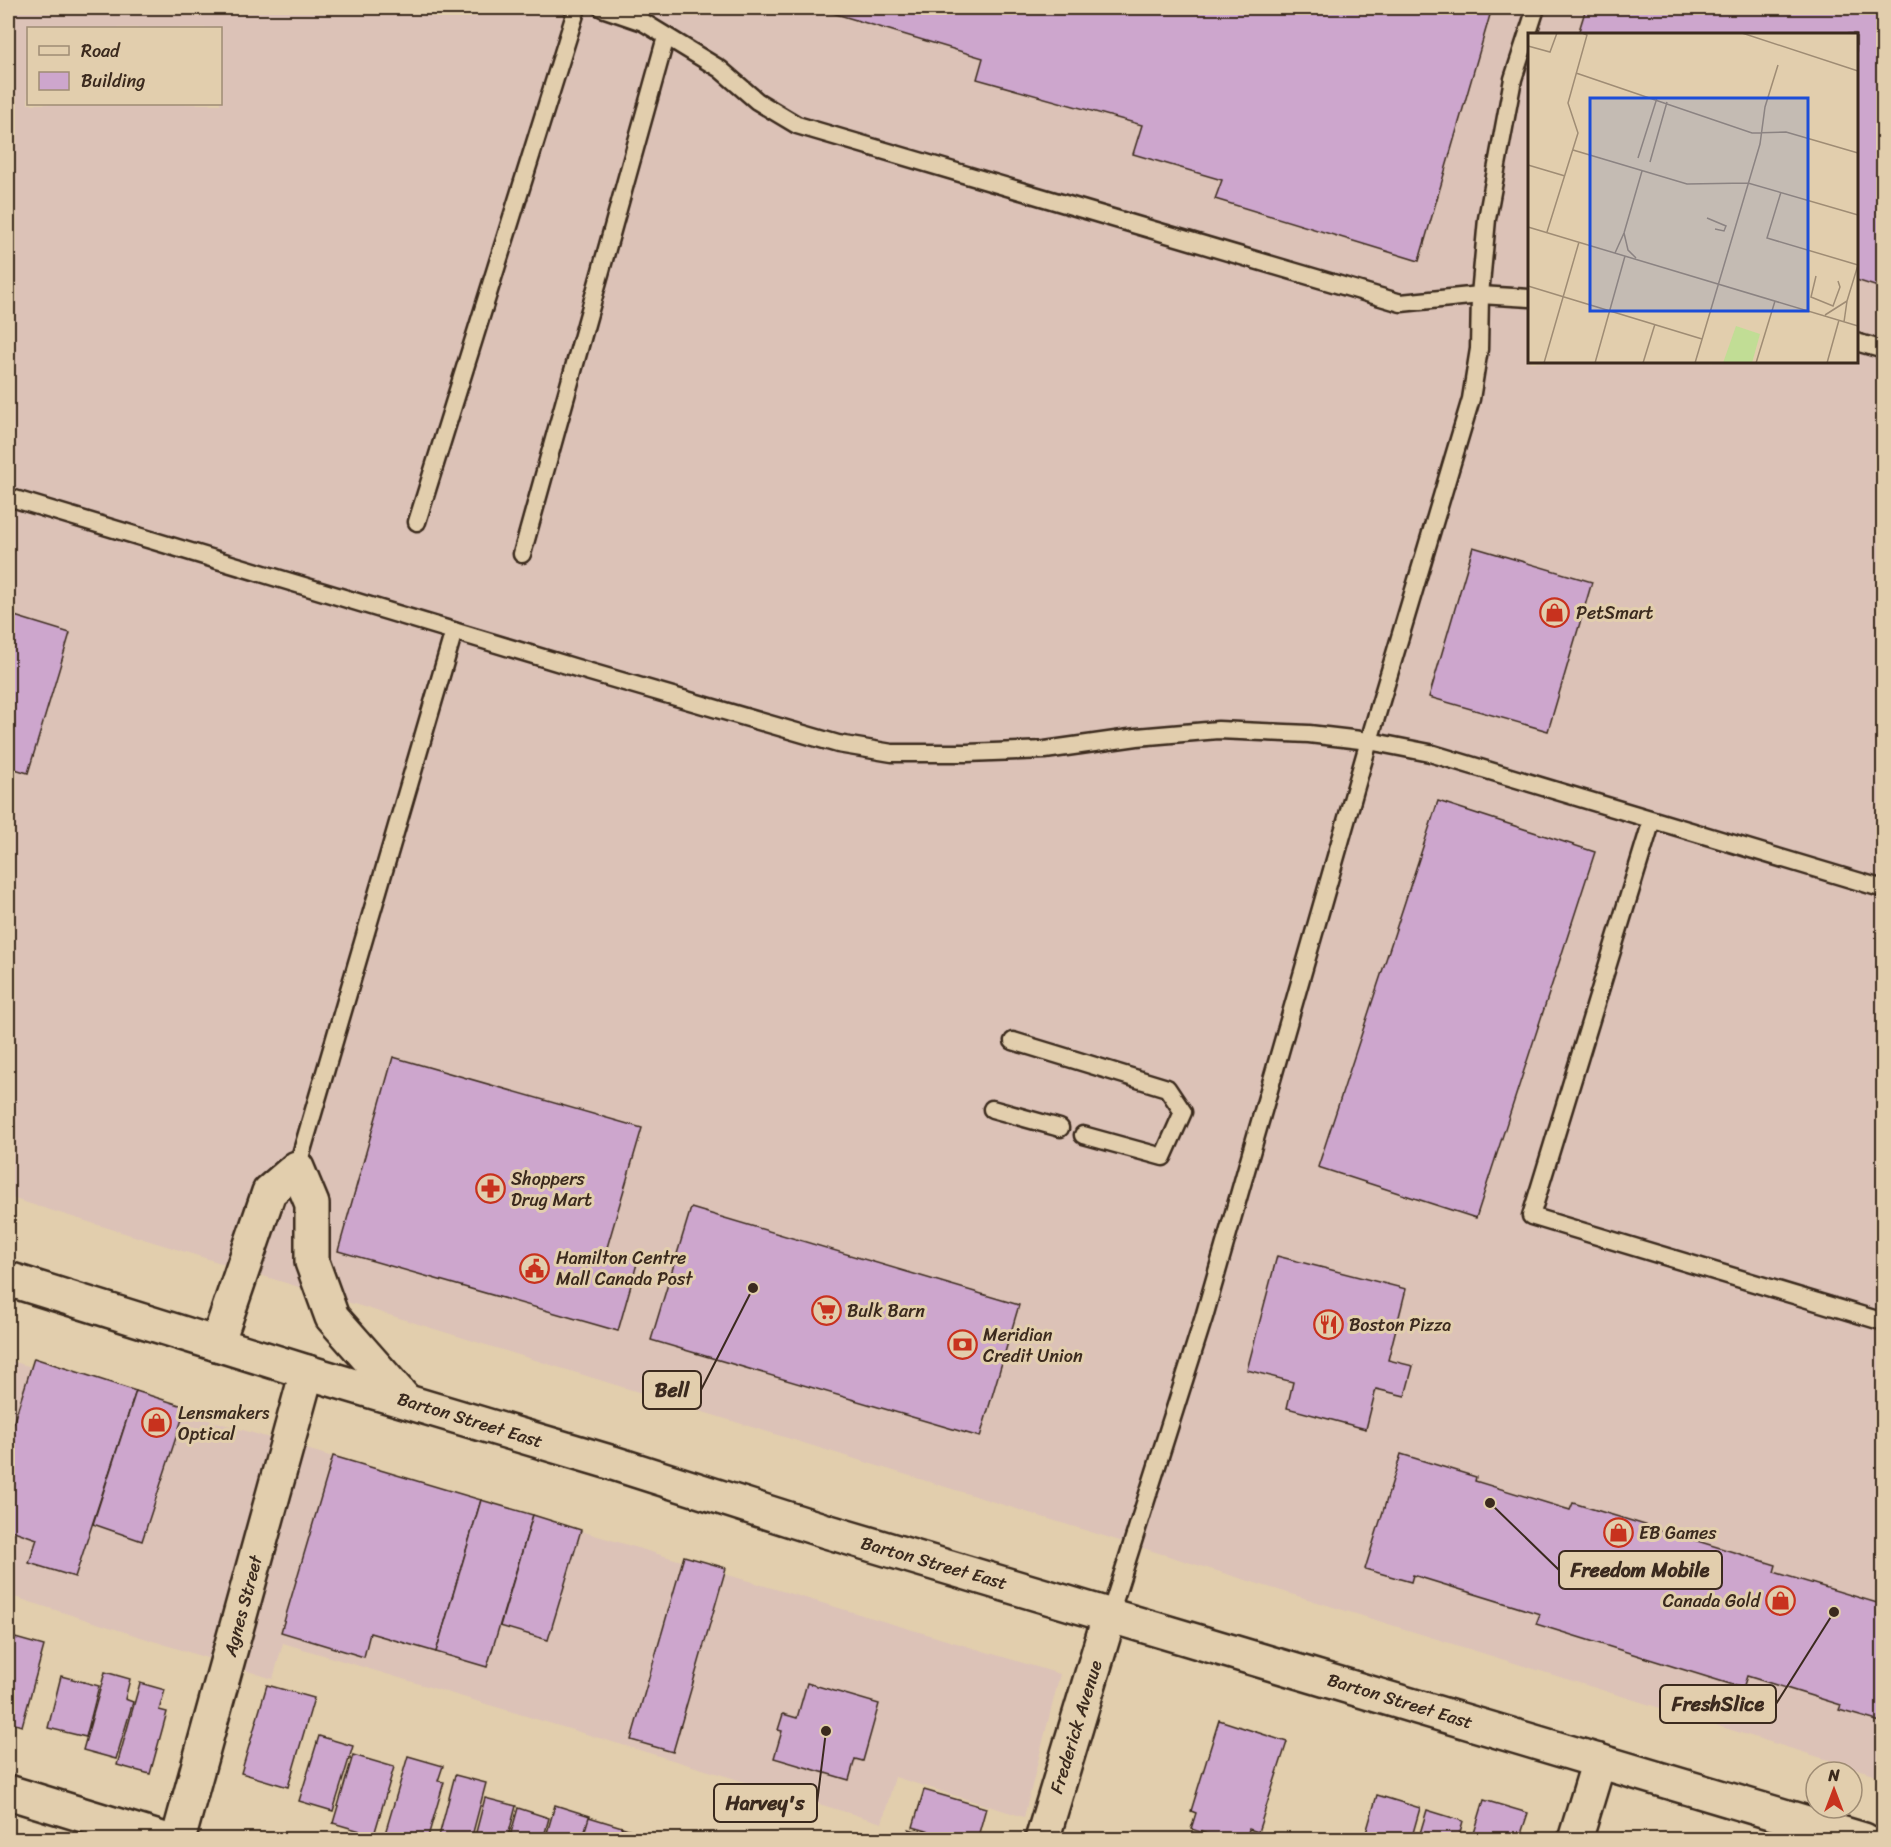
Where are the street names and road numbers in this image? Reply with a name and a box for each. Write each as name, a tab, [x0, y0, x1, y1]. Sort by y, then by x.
street label: Barton Street East	[393, 1383, 547, 1457]
street label: Barton Street East	[857, 1527, 1011, 1599]
street label: Agnes Street	[214, 1551, 272, 1661]
street label: Frederick Avenue	[1040, 1656, 1112, 1798]
street label: Barton Street East	[1323, 1664, 1477, 1738]

